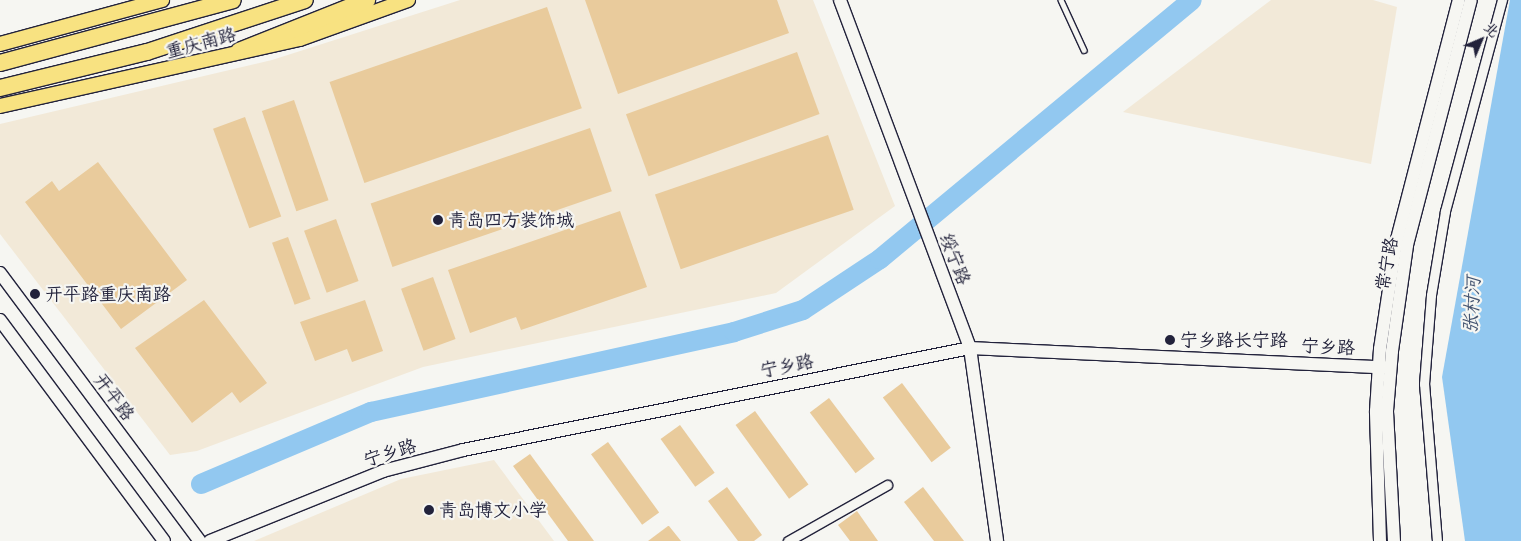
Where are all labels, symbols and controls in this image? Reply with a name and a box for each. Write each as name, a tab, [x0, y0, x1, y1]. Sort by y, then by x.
north arrow	[1456, 15, 1506, 65]
text: 北	[1480, 17, 1504, 41]
street label: 重庆南路	[163, 23, 239, 63]
place label: 青岛四方装饰城	[448, 209, 574, 231]
marker: 青岛四方装饰城	[432, 214, 444, 226]
street label: 绥宁路	[935, 230, 975, 288]
street label: 常宁路	[1372, 236, 1402, 292]
water label: 张村河	[1459, 276, 1485, 334]
place label: 开平路重庆南路	[45, 283, 171, 305]
marker: 开平路重庆南路	[29, 288, 41, 300]
place label: 宁乡路长宁路	[1180, 329, 1288, 351]
marker: 宁乡路长宁路	[1164, 334, 1176, 346]
street label: 宁乡路	[1300, 335, 1356, 359]
street label: 宁乡路	[758, 350, 816, 382]
street label: 开平路	[89, 369, 139, 425]
street label: 宁乡路	[361, 435, 419, 471]
place label: 青岛博文小学	[439, 499, 547, 521]
marker: 青岛博文小学	[423, 504, 435, 516]

